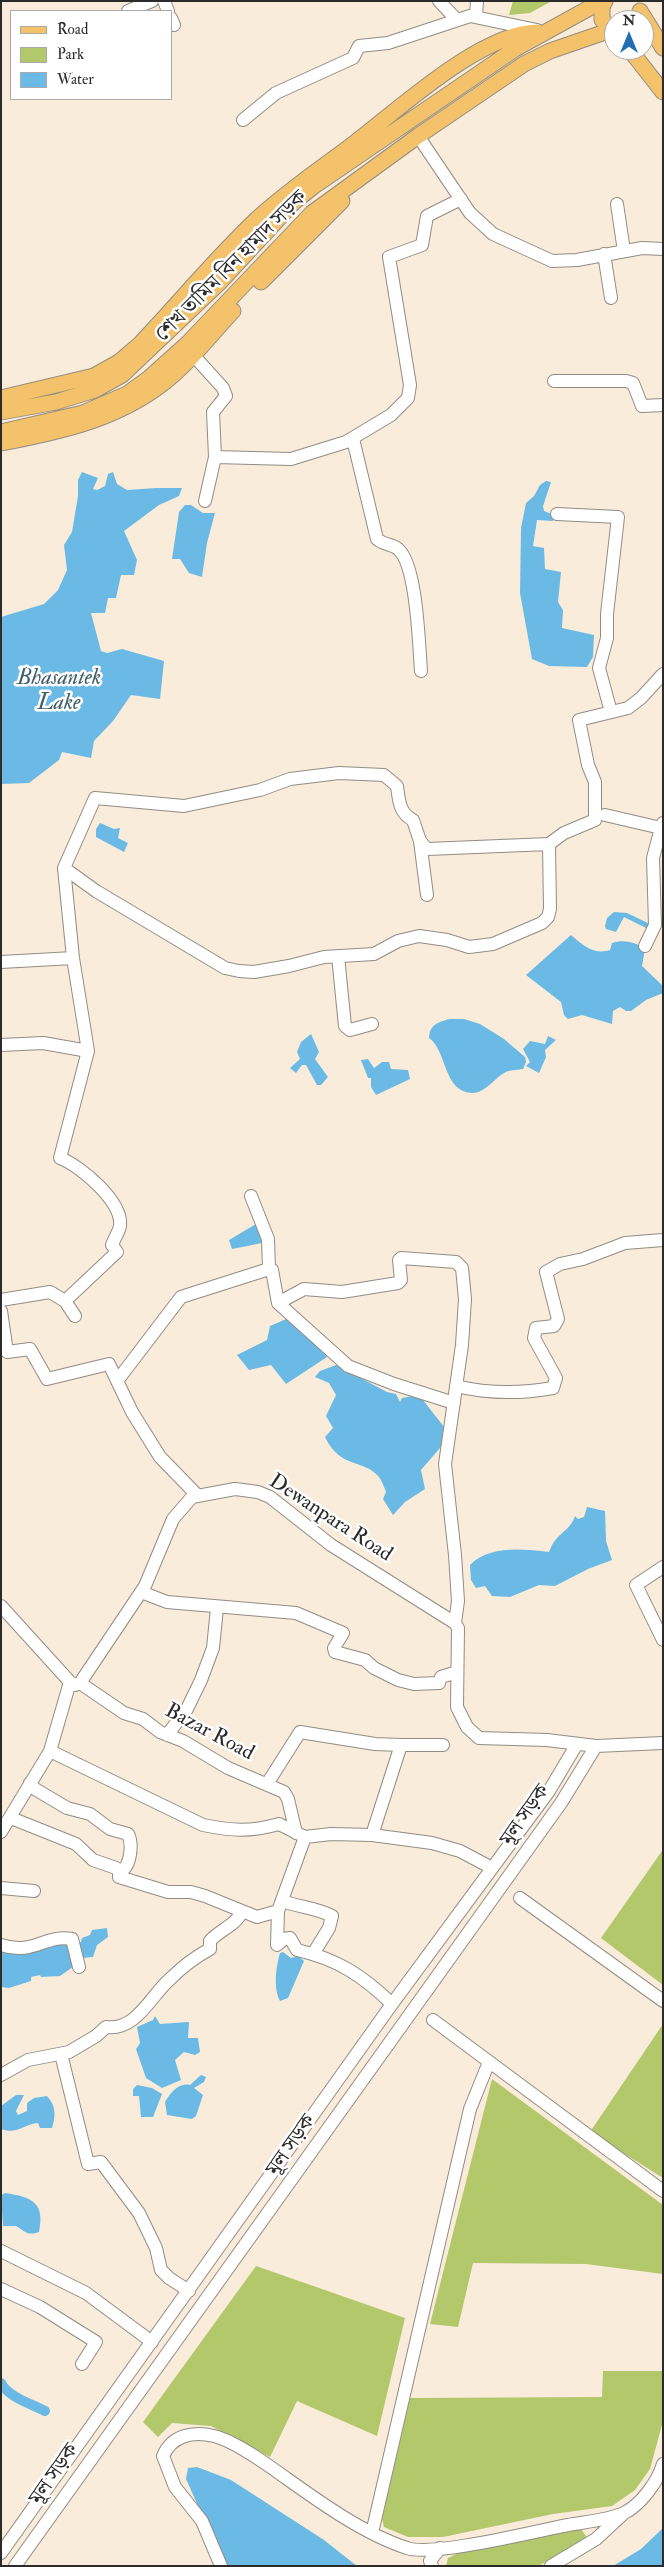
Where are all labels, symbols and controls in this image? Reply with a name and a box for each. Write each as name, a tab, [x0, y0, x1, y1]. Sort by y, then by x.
legend	[10, 10, 172, 100]
north arrow	[604, 10, 654, 60]
text: N	[623, 12, 635, 29]
text: Road	[57, 20, 88, 39]
text: Park	[57, 45, 84, 64]
text: Water	[57, 70, 94, 89]
street label: শেখ তামিম বিন হামাদ সড়ক	[151, 186, 313, 348]
water label: Bhasantek Lake	[17, 666, 101, 718]
street label: Dewanpara Road	[264, 1470, 396, 1568]
street label: Bazar Road	[160, 1699, 258, 1767]
street label: মূল সড়ক	[496, 1780, 556, 1852]
street label: মূল সড়ক	[262, 2110, 322, 2182]
street label: মূল সড়ক	[25, 2439, 85, 2511]

